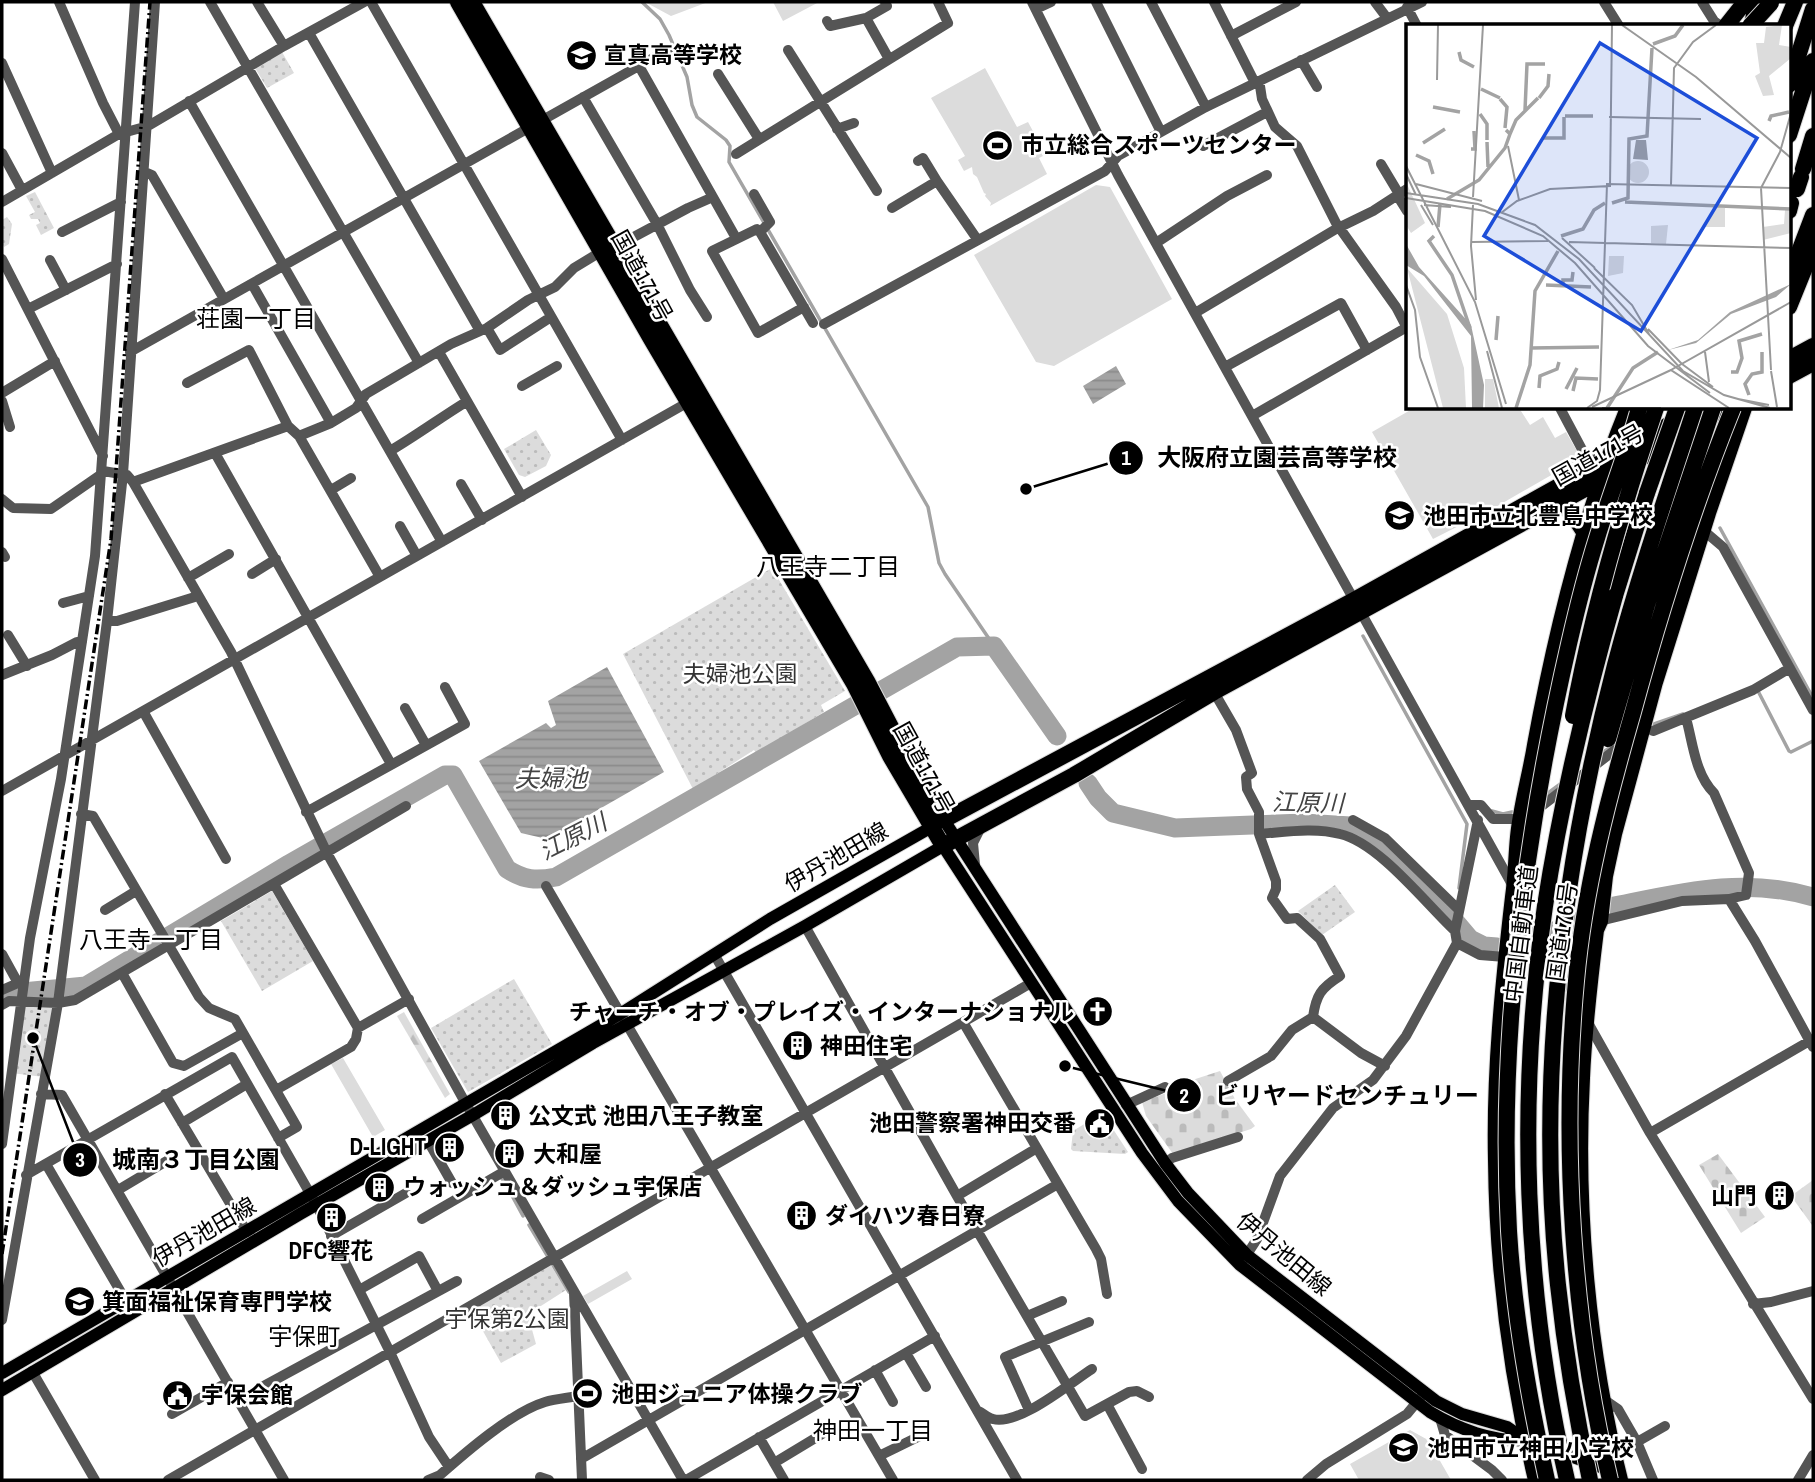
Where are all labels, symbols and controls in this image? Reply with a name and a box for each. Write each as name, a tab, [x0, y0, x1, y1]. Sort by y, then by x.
inset map	[1406, 24, 1790, 410]
school or university icon: 宣真高等学校	[564, 38, 598, 72]
place label: 宣真高等学校	[604, 39, 742, 70]
sports icon: 市立総合スポーツセンター	[981, 128, 1015, 162]
place label: 市立総合スポーツセンター	[1021, 129, 1297, 160]
street label: 国道171号	[605, 224, 680, 327]
district label: 荘園一丁目	[196, 302, 316, 334]
street label: 国道171号	[1546, 417, 1649, 492]
callout: 大阪府立園芸高等学校	[1108, 436, 1411, 481]
text: 大阪府立園芸高等学校	[1157, 441, 1397, 473]
text: 1	[1121, 443, 1131, 472]
school or university icon: 池田市立北豊島中学校	[1383, 499, 1417, 533]
place label: 池田市立北豊島中学校	[1423, 500, 1653, 531]
district label: 八王寺二丁目	[756, 550, 900, 582]
park label: 夫婦池公園	[683, 658, 798, 689]
street label: 国道171号	[887, 716, 962, 819]
water label: 夫婦池	[515, 762, 589, 794]
water label: 江原川	[1272, 785, 1347, 819]
water label: 江原川	[533, 804, 615, 867]
street label: 伊丹池田線	[778, 814, 893, 899]
street label: 中国自動車道	[1497, 864, 1544, 1004]
street label: 国道176号	[1539, 880, 1584, 984]
district label: 八王寺一丁目	[79, 923, 223, 955]
church icon: チャーチ・オブ・プレイズ・インターナショナル	[1080, 995, 1114, 1029]
place label: チャーチ・オブ・プレイズ・インターナショナル	[569, 996, 1074, 1027]
building icon: 神田住宅	[780, 1029, 814, 1063]
place label: 神田住宅	[820, 1030, 912, 1061]
callout: ビリヤードセンチュリー	[1166, 1073, 1493, 1118]
text: ビリヤードセンチュリー	[1215, 1079, 1479, 1111]
text: 2	[1179, 1081, 1189, 1110]
building icon: 公文式 池田八王子教室	[488, 1099, 522, 1133]
place label: 公文式 池田八王子教室	[528, 1100, 763, 1131]
public building icon: 池田警察署神田交番	[1082, 1106, 1116, 1140]
place label: 池田警察署神田交番	[869, 1107, 1076, 1138]
building icon: D-LIGHT	[432, 1130, 466, 1164]
place label: D-LIGHT	[350, 1131, 426, 1162]
callout: 城南３丁目公園	[63, 1137, 294, 1182]
building icon: 大和屋	[493, 1137, 527, 1171]
place label: 大和屋	[533, 1138, 602, 1169]
text: 城南３丁目公園	[112, 1143, 280, 1175]
text: 3	[75, 1145, 85, 1174]
building icon: ウォッシュ＆ダッシュ宇保店	[363, 1170, 397, 1204]
place label: ウォッシュ＆ダッシュ宇保店	[403, 1171, 702, 1202]
building icon: 山門	[1763, 1179, 1797, 1213]
place label: 山門	[1711, 1180, 1757, 1211]
street label: 伊丹池田線	[146, 1189, 261, 1274]
building icon: ダイハツ春日寮	[785, 1199, 819, 1233]
building icon: DFC響花	[314, 1200, 348, 1234]
place label: ダイハツ春日寮	[825, 1200, 986, 1231]
street label: 伊丹池田線	[1230, 1205, 1338, 1302]
place label: DFC響花	[289, 1235, 373, 1266]
school or university icon: 箕面福祉保育専門学校	[62, 1285, 96, 1319]
place label: 箕面福祉保育専門学校	[102, 1286, 332, 1317]
park label: 宇保第2公園	[444, 1303, 570, 1334]
district label: 宇保町	[268, 1320, 340, 1352]
sports icon: 池田ジュニア体操クラブ	[571, 1377, 605, 1411]
public building icon: 宇保会館	[161, 1378, 195, 1412]
place label: 池田ジュニア体操クラブ	[611, 1378, 862, 1409]
place label: 宇保会館	[201, 1379, 293, 1410]
district label: 神田一丁目	[813, 1414, 933, 1446]
school or university icon: 池田市立神田小学校	[1387, 1431, 1421, 1465]
place label: 池田市立神田小学校	[1427, 1432, 1634, 1463]

